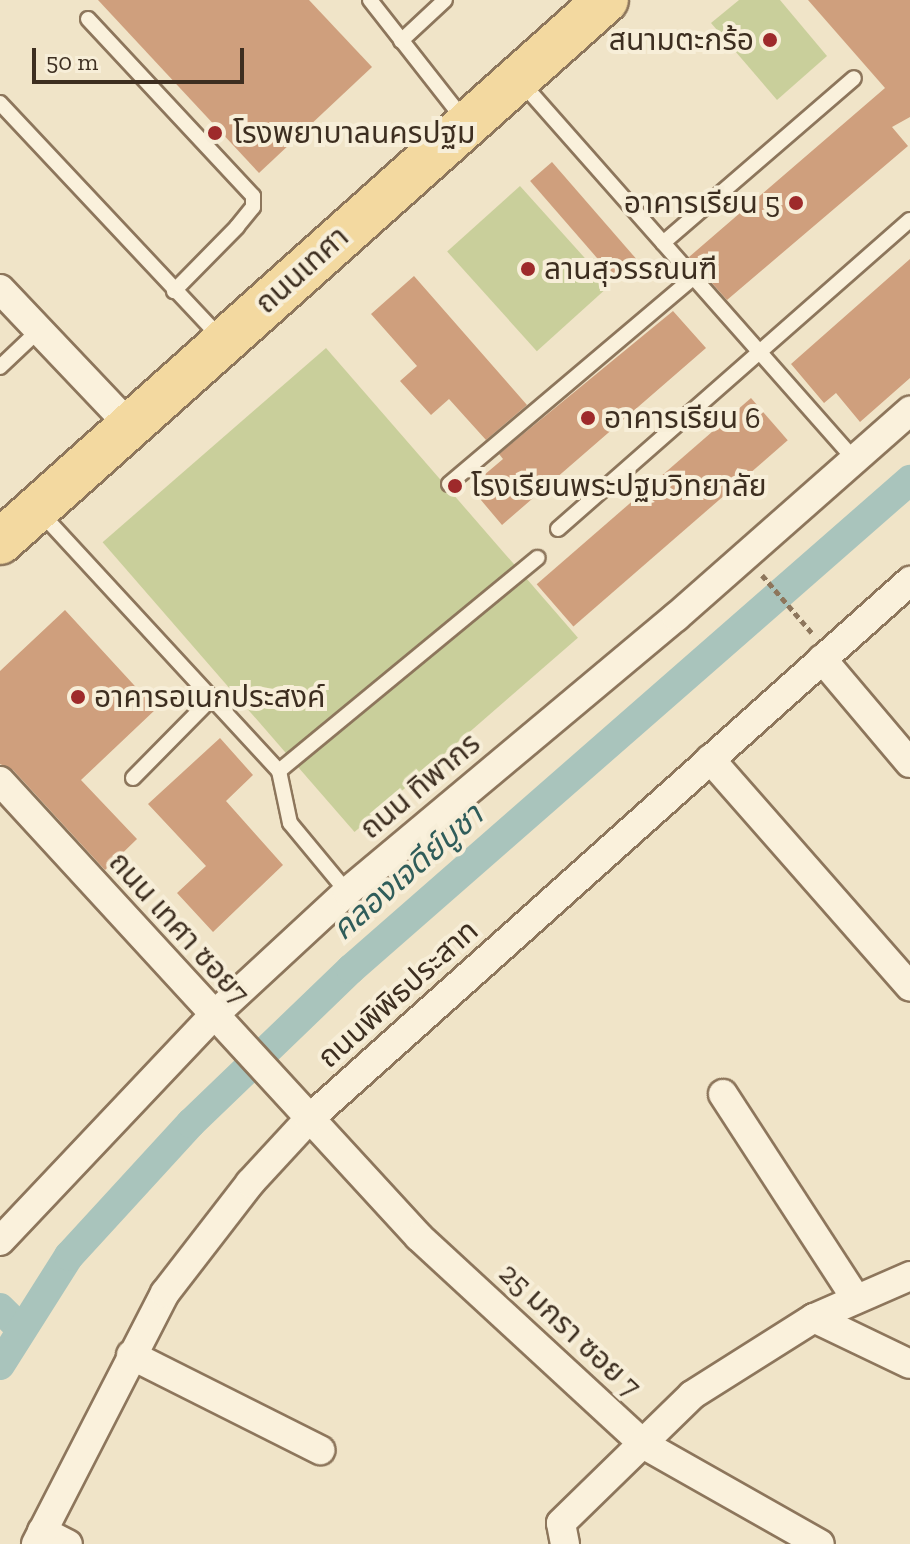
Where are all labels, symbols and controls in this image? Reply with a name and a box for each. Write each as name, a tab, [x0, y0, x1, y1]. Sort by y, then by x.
place label: สนามตะกร้อ	[609, 22, 754, 58]
marker: สนามตะกร้อ	[761, 31, 779, 49]
scale bar	[36, 32, 248, 82]
text: 50 m	[46, 47, 98, 76]
place label: โรงพยาบาลนครปฐม	[233, 115, 475, 151]
marker: โรงพยาบาลนครปฐม	[204, 122, 226, 144]
place label: อาคารเรียน 5	[624, 185, 780, 221]
marker: อาคารเรียน 5	[787, 194, 805, 212]
street label: ถนนเทศา	[248, 219, 356, 321]
place label: ลานสุวรรณนฑี	[544, 251, 717, 287]
marker: ลานสุวรรณนฑี	[519, 260, 537, 278]
place label: อาคารเรียน 6	[604, 400, 761, 436]
marker: อาคารเรียน 6	[579, 409, 597, 427]
place label: โรงเรียนพระปฐมวิทยาลัย	[471, 468, 767, 504]
marker: โรงเรียนพระปฐมวิทยาลัย	[446, 477, 464, 495]
place label: อาคารอเนกประสงค์	[94, 679, 326, 715]
marker: อาคารอเนกประสงค์	[69, 688, 87, 706]
street label: ถนน ทิพากร	[353, 725, 487, 847]
water label: คลองเจดีย์บูชา	[324, 796, 490, 948]
street label: ถนน เทศา ซอย7	[101, 844, 257, 1012]
street label: ถนนพิพิธประสาท	[310, 913, 486, 1075]
street label: 25 มกรา ซอย 7	[492, 1255, 648, 1405]

